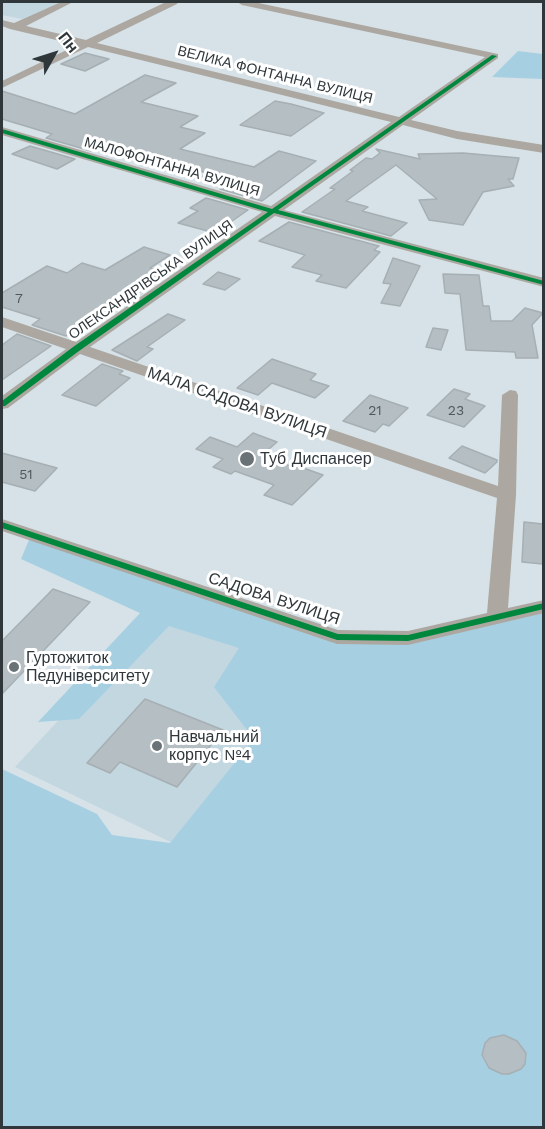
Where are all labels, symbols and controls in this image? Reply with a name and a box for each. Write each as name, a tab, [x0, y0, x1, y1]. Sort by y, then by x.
north arrow	[24, 24, 84, 84]
text: Пн	[54, 28, 82, 57]
street label: ВЕЛИКА ФОНТАННА ВУЛИЦЯ	[176, 43, 374, 107]
street label: МАЛОФОНТАННА ВУЛИЦЯ	[82, 134, 262, 200]
street label: ОЛЕКСАНДРІВСЬКА ВУЛИЦЯ	[66, 217, 236, 343]
house number: 7	[15, 291, 23, 307]
street label: МАЛА САДОВА ВУЛИЦЯ	[145, 363, 329, 443]
house number: 21	[368, 403, 382, 419]
house number: 23	[448, 403, 464, 419]
place label: Туб Диспансер	[260, 449, 372, 469]
marker: Туб Диспансер	[238, 450, 256, 468]
house number: 51	[19, 467, 33, 483]
street label: САДОВА ВУЛИЦЯ	[206, 569, 342, 629]
place label: Гуртожиток Педуніверситету	[26, 648, 150, 686]
marker: Гуртожиток Педуніверситету	[7, 660, 21, 674]
place label: Навчальний корпус №4	[169, 727, 259, 765]
marker: Навчальний корпус №4	[150, 739, 164, 753]

